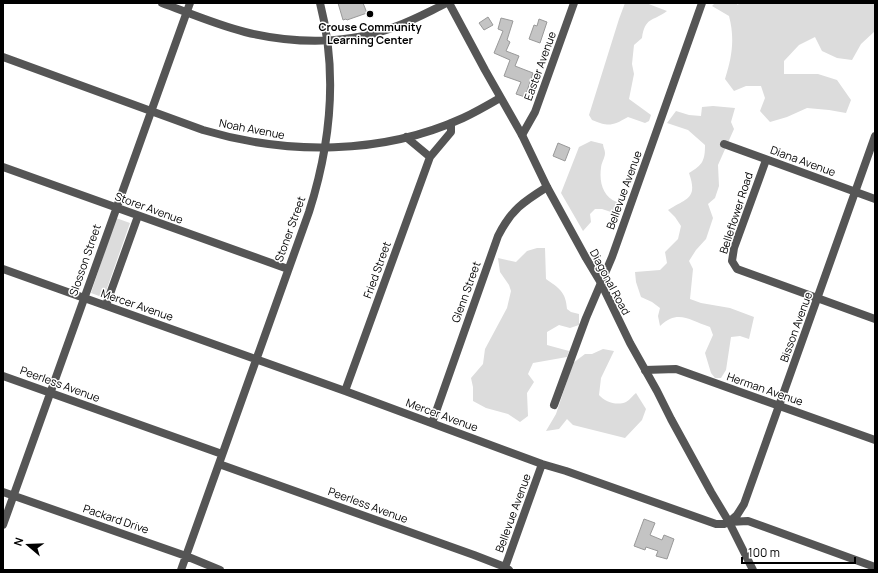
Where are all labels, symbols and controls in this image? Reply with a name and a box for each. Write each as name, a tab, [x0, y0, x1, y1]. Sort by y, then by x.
marker: Crouse Community Learning Center	[365, 9, 375, 19]
place label: Crouse Community Learning Center	[318, 19, 422, 47]
street label: Easter Avenue	[520, 29, 559, 103]
street label: Noah Avenue	[218, 115, 287, 142]
street label: Diana Avenue	[768, 142, 838, 179]
street label: Bellevue Avenue	[602, 148, 645, 231]
street label: Belleflower Road	[715, 170, 756, 255]
street label: Storer Avenue	[113, 188, 186, 227]
street label: Stoner Street	[271, 194, 308, 264]
street label: Slosson Street	[65, 222, 104, 298]
street label: Fried Street	[359, 239, 394, 300]
street label: Diagonal Road	[587, 246, 634, 317]
street label: Glenn Street	[448, 259, 484, 325]
street label: Mercer Avenue	[99, 285, 176, 324]
street label: Bisson Avenue	[776, 289, 815, 364]
street label: Peerless Avenue	[18, 362, 103, 405]
street label: Herman Avenue	[725, 368, 806, 409]
street label: Mercer Avenue	[404, 395, 481, 435]
street label: Bellevue Avenue	[491, 471, 534, 554]
street label: Peerless Avenue	[326, 483, 411, 526]
street label: Packard Drive	[81, 500, 151, 537]
north arrow	[8, 525, 48, 565]
text: N	[10, 535, 26, 548]
scale bar	[742, 539, 855, 565]
text: 100 m	[748, 544, 780, 561]

